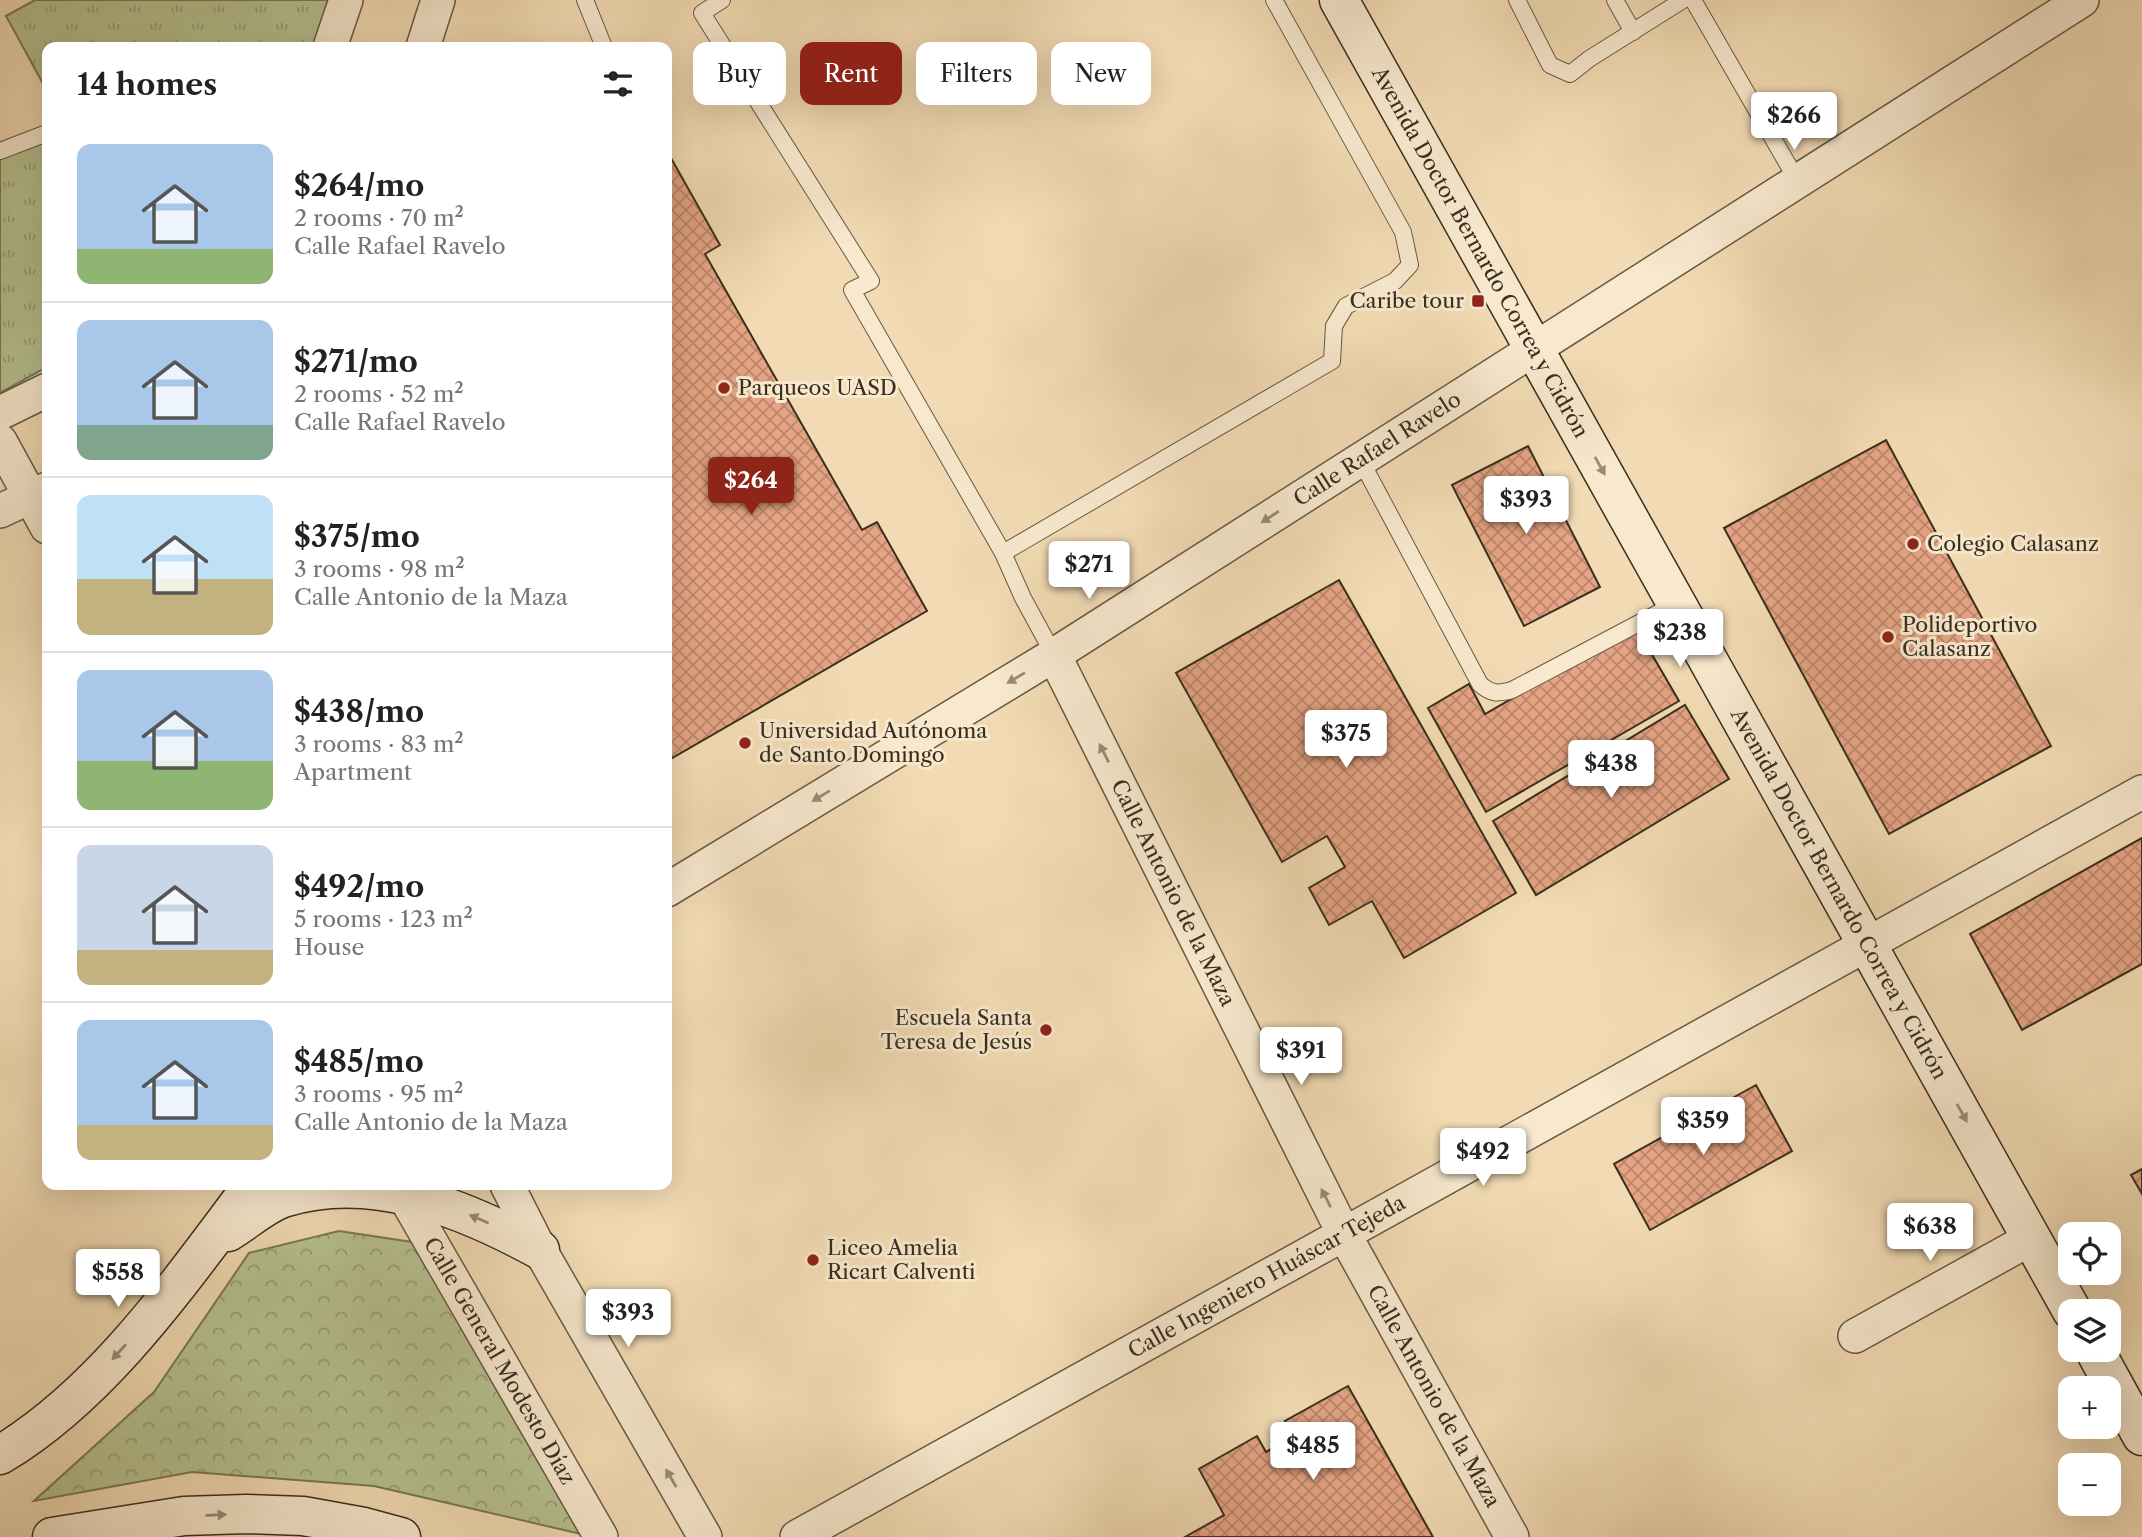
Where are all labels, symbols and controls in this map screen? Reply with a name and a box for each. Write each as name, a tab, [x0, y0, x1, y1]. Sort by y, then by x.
chip: Buy	[693, 42, 786, 105]
chip: Rent	[800, 42, 902, 105]
chip: Filters	[916, 42, 1037, 105]
chip: New	[1051, 42, 1151, 105]
street label: Avenida Doctor Bernardo Correa y Cidrón	[1366, 61, 1594, 442]
icon: filters	[599, 65, 637, 103]
text: 14 homes	[77, 66, 217, 103]
pin: $266	[1753, 92, 1835, 152]
text: $266	[1767, 101, 1821, 129]
text: $264/mo	[294, 167, 424, 204]
icon: home	[133, 172, 217, 256]
text: 2 rooms · 70 m²	[294, 204, 464, 232]
text: Calle Rafael Ravelo	[294, 232, 506, 260]
place label: Caribe tour	[1349, 288, 1464, 313]
marker: Caribe tour	[1470, 293, 1486, 309]
text: $271/mo	[294, 343, 418, 380]
icon: home	[133, 348, 217, 432]
place label: Parqueos UASD	[738, 375, 897, 400]
text: 2 rooms · 52 m²	[294, 380, 464, 408]
marker: Parqueos UASD	[716, 380, 732, 396]
street label: Calle Rafael Ravelo	[1289, 386, 1465, 511]
text: Calle Rafael Ravelo	[294, 408, 506, 436]
one-way arrow	[1594, 456, 1606, 475]
pin: $264	[710, 458, 792, 517]
text: $264	[724, 466, 778, 494]
pin: $393	[1485, 476, 1567, 536]
text: $393	[1500, 485, 1552, 513]
one-way arrow	[1261, 510, 1279, 524]
text: $375/mo	[294, 518, 420, 555]
icon: home	[133, 523, 217, 607]
place label: Colegio Calasanz	[1927, 531, 2099, 556]
marker: Colegio Calasanz	[1905, 536, 1921, 552]
pin: $271	[1048, 542, 1130, 601]
text: $271	[1065, 550, 1113, 578]
text: 3 rooms · 98 m²	[294, 555, 465, 583]
text: Calle Antonio de la Maza	[294, 583, 568, 611]
pin: $238	[1639, 610, 1721, 669]
place label: Polideportivo Calasanz	[1902, 612, 2037, 661]
text: $238	[1653, 618, 1707, 646]
marker: Polideportivo Calasanz	[1880, 629, 1896, 645]
one-way arrow	[1006, 672, 1025, 684]
text: $438/mo	[294, 693, 424, 730]
icon: home	[133, 698, 217, 782]
street label: Avenida Doctor Bernardo Correa y Cidrón	[1725, 703, 1953, 1083]
pin: $375	[1305, 710, 1387, 770]
place label: Universidad Autónoma de Santo Domingo	[759, 718, 988, 767]
text: $375	[1321, 719, 1371, 747]
text: 3 rooms · 83 m²	[294, 730, 464, 758]
marker: Universidad Autónoma de Santo Domingo	[737, 735, 753, 751]
pin: $438	[1570, 740, 1652, 800]
one-way arrow	[1098, 743, 1109, 763]
text: $438	[1584, 749, 1638, 777]
text: Apartment	[294, 758, 412, 786]
street label: Calle Antonio de la Maza	[1106, 775, 1241, 1011]
one-way arrow	[812, 790, 831, 803]
text: $492/mo	[294, 868, 424, 905]
icon: home	[133, 873, 217, 957]
text: 5 rooms · 123 m²	[294, 905, 473, 933]
text: House	[294, 933, 364, 961]
place label: Escuela Santa Teresa de Jesús	[881, 1005, 1033, 1054]
marker: Escuela Santa Teresa de Jesús	[1038, 1022, 1054, 1038]
pin: $391	[1260, 1028, 1342, 1087]
text: $391	[1276, 1036, 1326, 1064]
text: $485/mo	[294, 1043, 424, 1080]
icon: home	[133, 1048, 217, 1132]
text: 3 rooms · 95 m²	[294, 1080, 463, 1108]
pin: $359	[1662, 1098, 1744, 1157]
one-way arrow	[1956, 1104, 1968, 1123]
text: $359	[1677, 1106, 1729, 1134]
text: Calle Antonio de la Maza	[294, 1108, 568, 1136]
pin: $492	[1442, 1128, 1524, 1188]
text: $492	[1456, 1137, 1510, 1165]
one-way arrow	[1321, 1188, 1332, 1208]
street label: Calle Ingeniero Huáscar Tejeda	[1124, 1189, 1410, 1363]
pin: $638	[1889, 1204, 1971, 1263]
text: $638	[1903, 1212, 1957, 1240]
one-way arrow	[468, 1213, 489, 1224]
map controls	[2058, 1222, 2121, 1516]
button: locate	[2058, 1222, 2121, 1285]
street label: Calle General Modesto Díaz	[419, 1233, 581, 1489]
place label: Liceo Amelia Ricart Calventi	[827, 1235, 976, 1284]
pin: $558	[77, 1250, 159, 1309]
marker: Liceo Amelia Ricart Calventi	[805, 1252, 821, 1268]
text: $558	[92, 1258, 144, 1286]
street label: Calle Antonio de la Maza	[1363, 1280, 1506, 1512]
pin: $393	[587, 1290, 669, 1349]
text: $393	[602, 1298, 654, 1326]
button: layers	[2058, 1299, 2121, 1362]
one-way arrow	[111, 1343, 127, 1360]
button: +	[2058, 1376, 2121, 1439]
pin: $485	[1272, 1422, 1354, 1482]
text: $485	[1286, 1431, 1340, 1459]
button: −	[2058, 1453, 2121, 1516]
one-way arrow	[665, 1468, 677, 1487]
one-way arrow	[206, 1509, 228, 1521]

